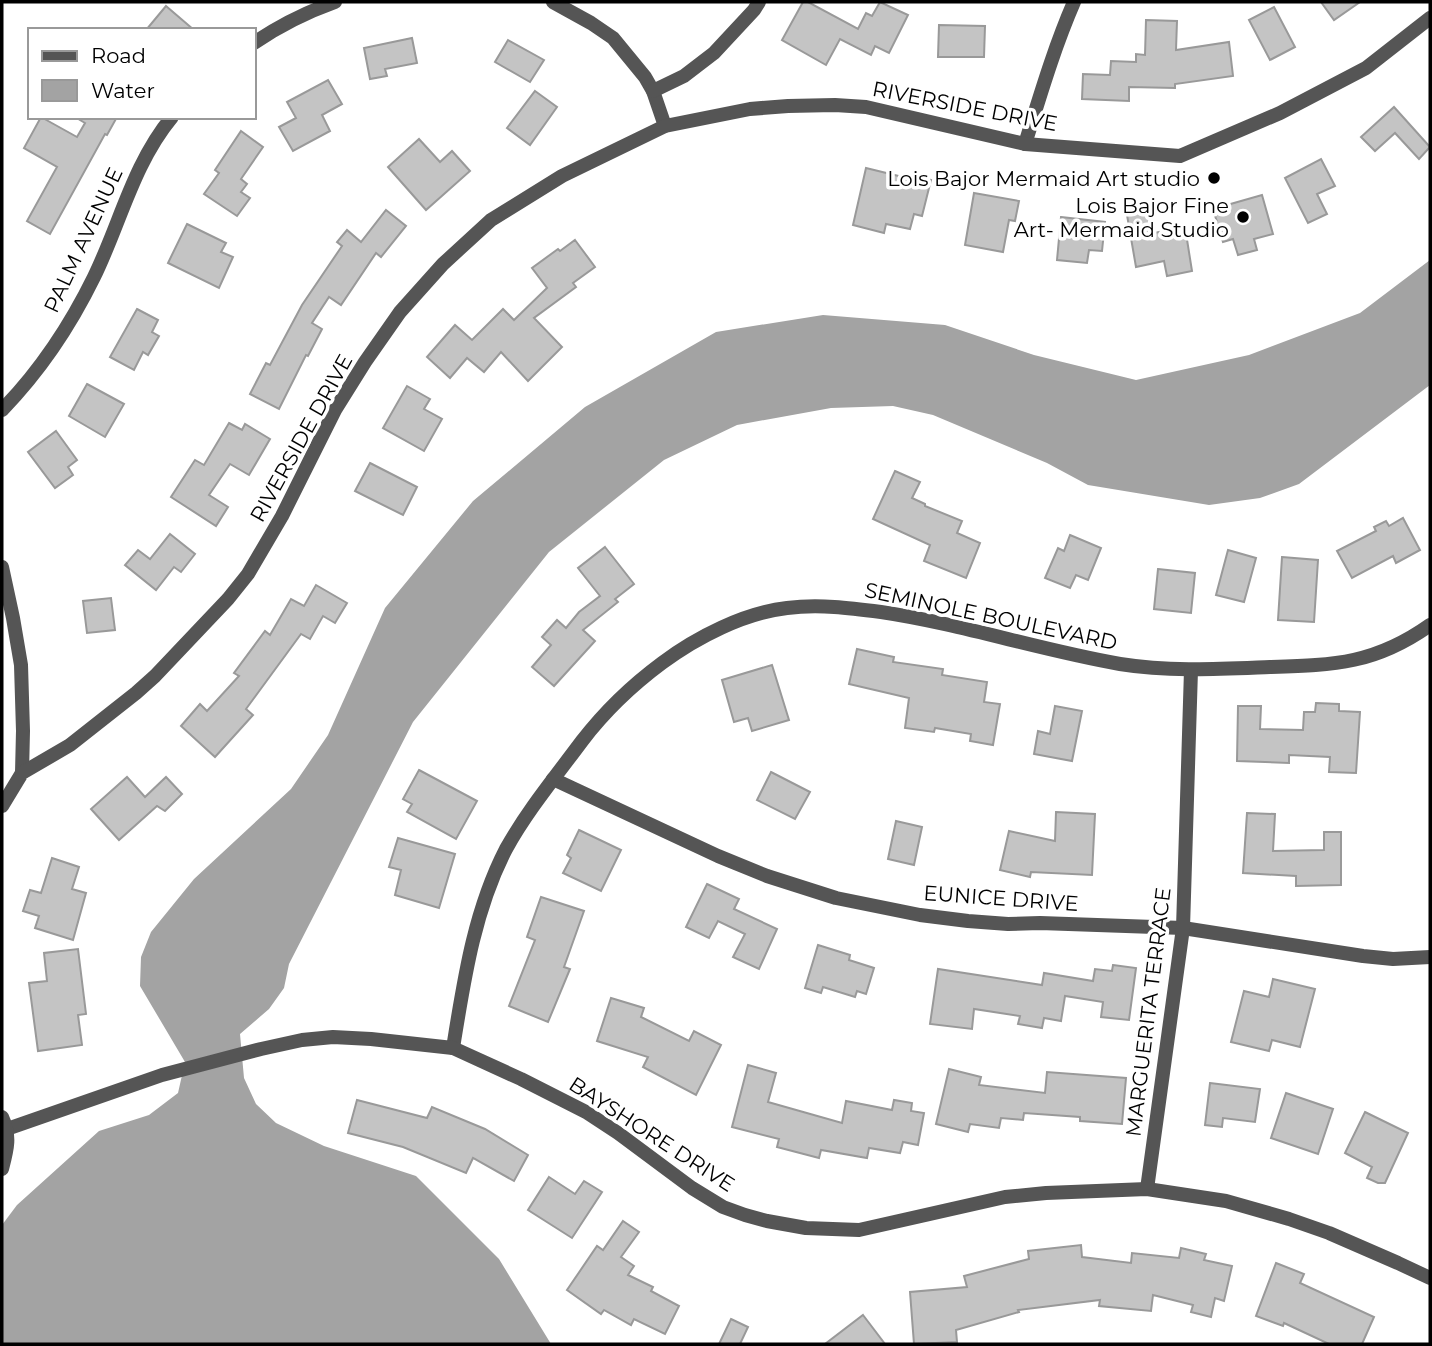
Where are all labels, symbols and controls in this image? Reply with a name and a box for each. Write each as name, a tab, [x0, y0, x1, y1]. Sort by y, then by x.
legend	[28, 28, 256, 119]
text: Road	[91, 43, 146, 68]
street label: RIVERSIDE DRIVE	[870, 76, 1060, 136]
text: Water	[91, 78, 155, 103]
street label: PALM AVENUE	[38, 163, 128, 317]
place label: Lois Bajor Mermaid Art studio	[887, 166, 1200, 191]
marker: Lois Bajor Mermaid Art studio	[1206, 170, 1222, 186]
place label: Lois Bajor Fine Art- Mermaid Studio	[1014, 193, 1229, 242]
marker: Lois Bajor Fine Art- Mermaid Studio	[1235, 209, 1251, 225]
street label: RIVERSIDE DRIVE	[245, 350, 357, 526]
street label: SEMINOLE BOULEVARD	[862, 577, 1120, 655]
street label: EUNICE DRIVE	[923, 880, 1079, 916]
street label: MARGUERITA TERRACE	[1120, 886, 1176, 1138]
street label: BAYSHORE DRIVE	[565, 1071, 739, 1197]

